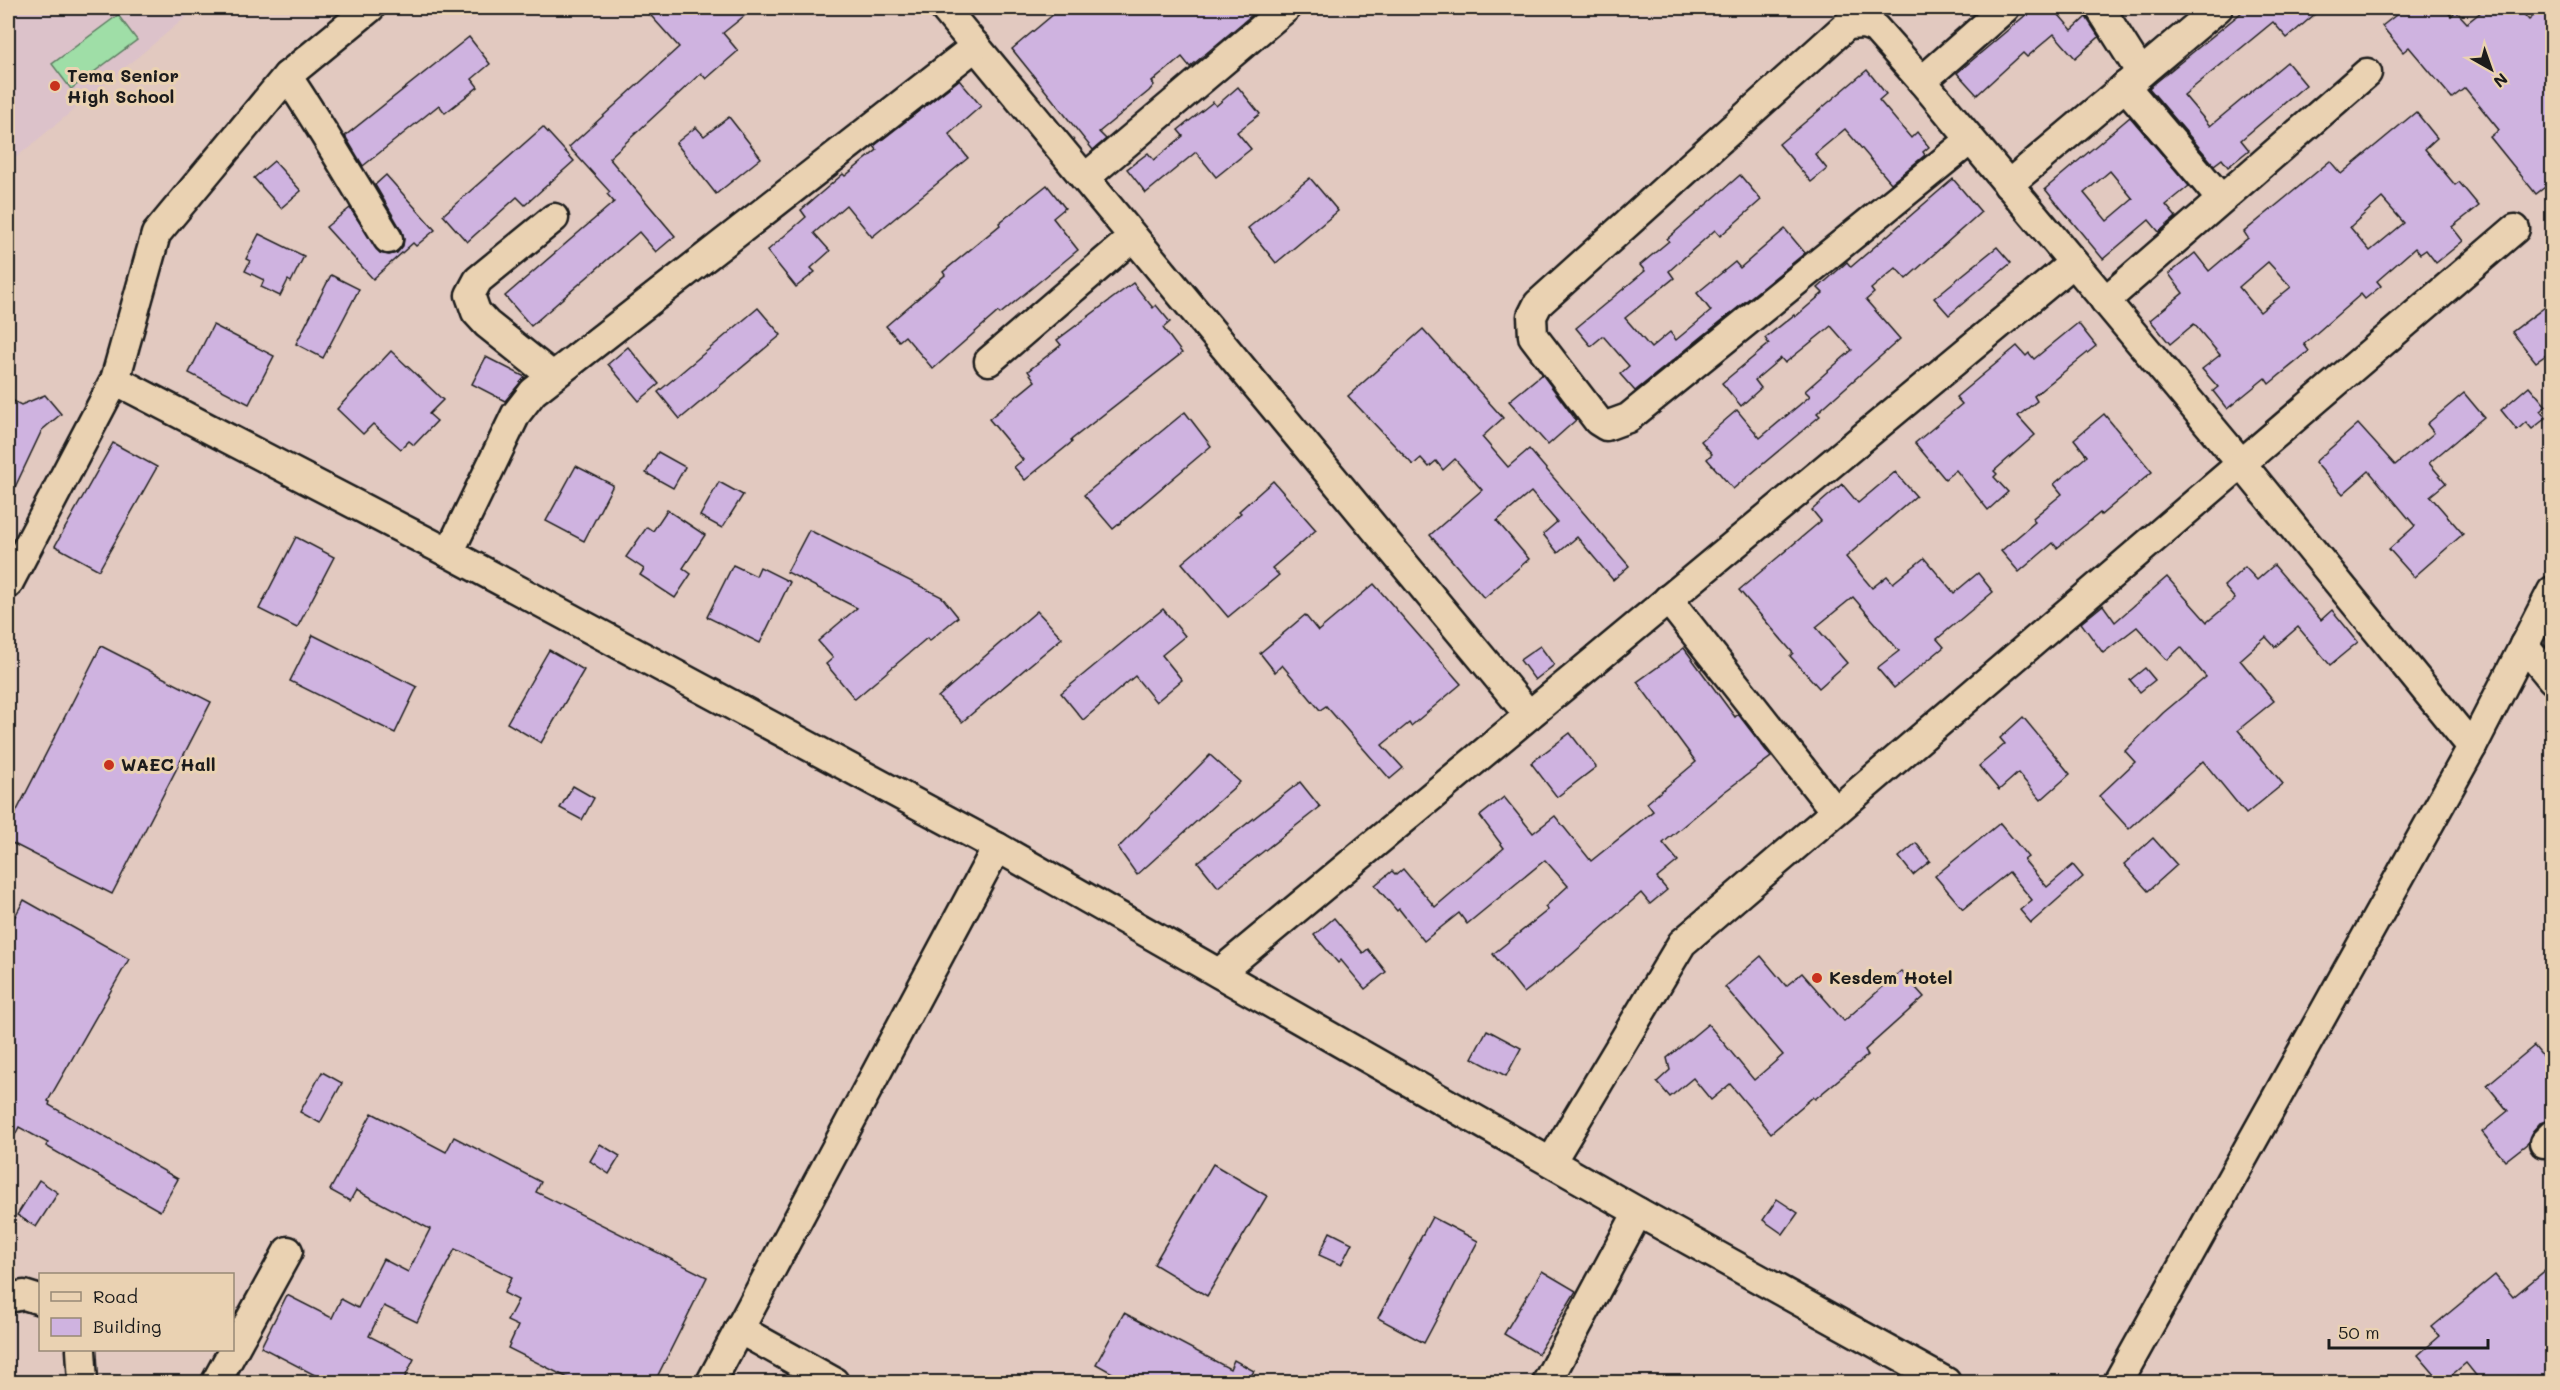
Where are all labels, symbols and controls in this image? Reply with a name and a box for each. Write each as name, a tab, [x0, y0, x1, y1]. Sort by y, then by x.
north arrow	[2461, 39, 2521, 99]
place label: Tema Senior High School	[67, 63, 179, 108]
text: N	[2490, 69, 2512, 93]
marker: Tema Senior High School	[48, 79, 62, 93]
place label: WAEC Hall	[121, 752, 216, 776]
marker: WAEC Hall	[102, 758, 116, 772]
place label: Kesdem Hotel	[1829, 965, 1953, 989]
marker: Kesdem Hotel	[1810, 971, 1824, 985]
legend	[39, 1273, 234, 1351]
text: Road	[93, 1284, 138, 1308]
scale bar	[2329, 1312, 2488, 1350]
text: Building	[93, 1314, 161, 1338]
text: 50 m	[2338, 1320, 2380, 1344]

